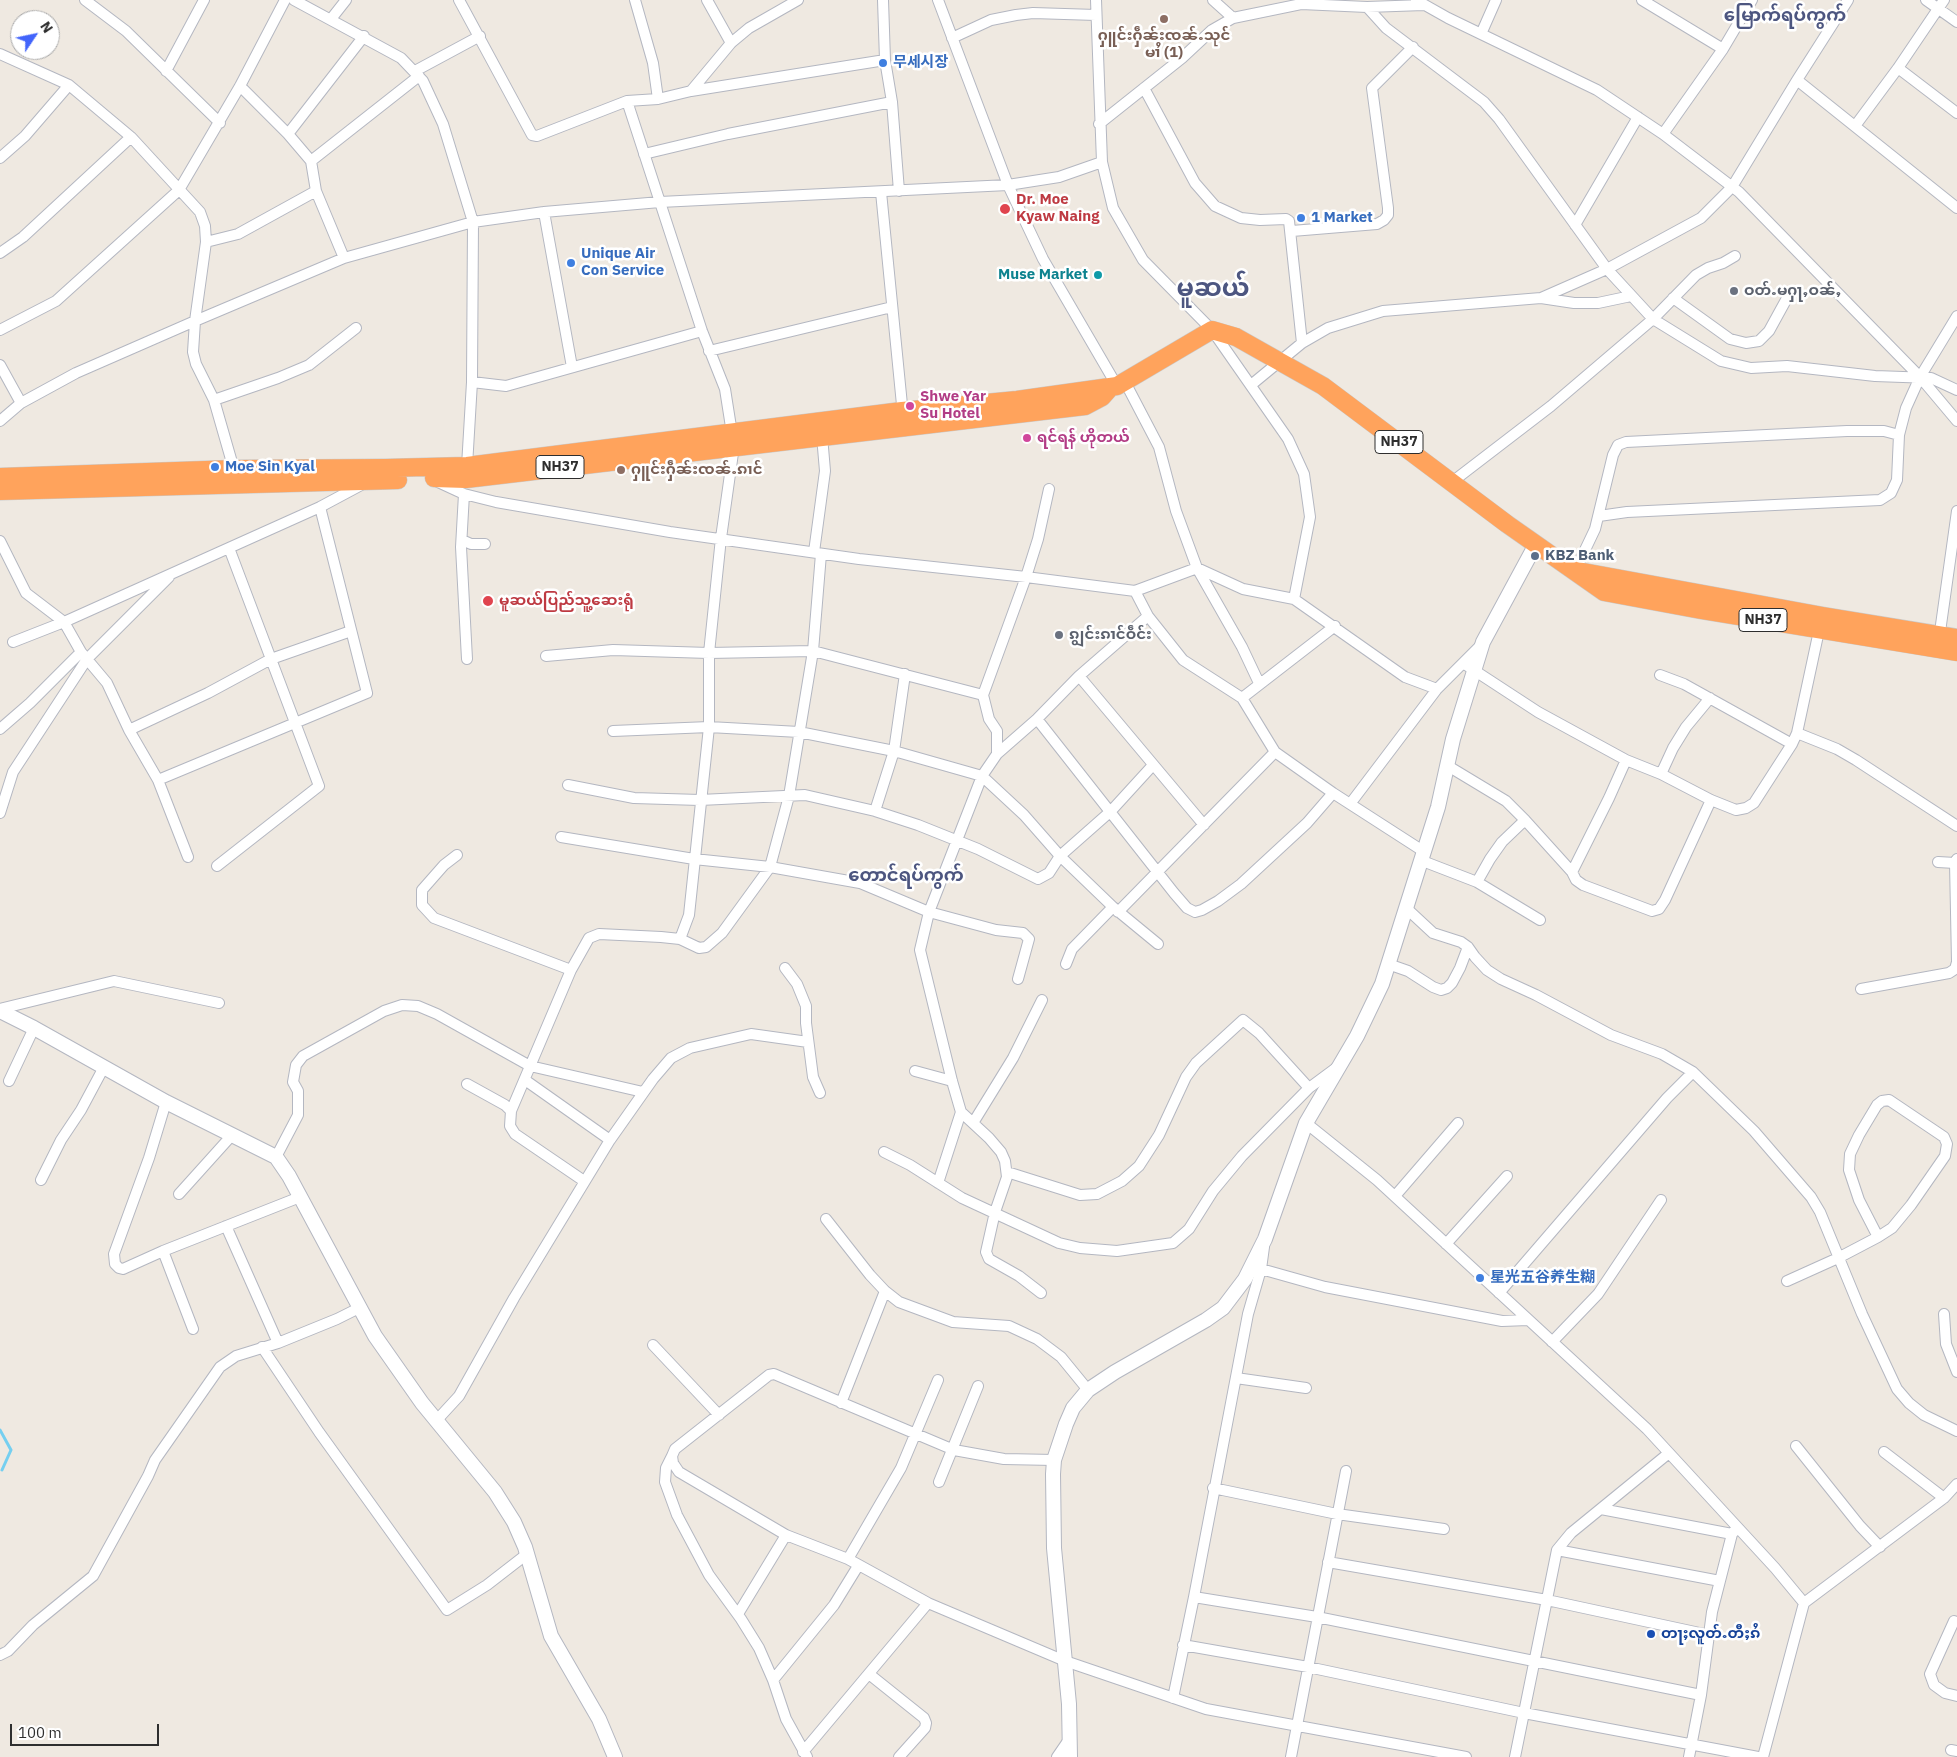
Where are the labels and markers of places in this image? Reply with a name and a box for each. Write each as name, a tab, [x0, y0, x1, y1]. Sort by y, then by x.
marker: ႁူင်းႁဵၼ်းၸၼ်ႉသုင် မၢႆ (1)	[1158, 13, 1170, 25]
place label: ႁူင်းႁဵၼ်းၸၼ်ႉသုင် မၢႆ (1)	[1098, 27, 1230, 62]
place label: 무세시장	[893, 54, 948, 72]
marker: 무세시장	[877, 57, 889, 69]
place label: Dr. Moe Kyaw Naing	[1016, 191, 1099, 226]
marker: Dr. Moe Kyaw Naing	[998, 202, 1012, 216]
place label: 1 Market	[1311, 209, 1373, 227]
marker: 1 Market	[1295, 212, 1307, 224]
place label: Unique Air Con Service	[581, 245, 664, 280]
marker: Unique Air Con Service	[565, 257, 577, 269]
place label: Muse Market	[998, 266, 1088, 284]
marker: Muse Market	[1092, 269, 1104, 281]
place label: ဝတ်ႉမႁႃႇဝၼ်ႇ	[1744, 282, 1842, 300]
marker: ဝတ်ႉမႁႃႇဝၼ်ႇ	[1728, 285, 1740, 297]
place label: Shwe Yar Su Hotel	[920, 388, 986, 423]
marker: Shwe Yar Su Hotel	[904, 400, 916, 412]
place label: ရင်ရန် ဟိုတယ်	[1037, 429, 1130, 447]
marker: ရင်ရန် ဟိုတယ်	[1021, 432, 1033, 444]
place label: Moe Sin Kyal	[225, 458, 315, 476]
marker: Moe Sin Kyal	[209, 461, 221, 473]
place label: ႁူင်းႁဵၼ်းၸၼ်ႉၵၢင်	[631, 461, 763, 479]
marker: ႁူင်းႁဵၼ်းၸၼ်ႉၵၢင်	[615, 464, 627, 476]
place label: KBZ Bank	[1545, 547, 1614, 565]
marker: KBZ Bank	[1529, 550, 1541, 562]
place label: မူဆယ်ပြည်သူ့ဆေးရုံ	[499, 592, 634, 610]
marker: မူဆယ်ပြည်သူ့ဆေးရုံ	[481, 594, 495, 608]
place label: ၵျွင်းၵၢင်ဝဵင်း	[1069, 626, 1152, 644]
marker: ၵျွင်းၵၢင်ဝဵင်း	[1053, 629, 1065, 641]
place label: 星光五谷养生糊	[1490, 1269, 1595, 1287]
marker: 星光五谷养生糊	[1474, 1272, 1486, 1284]
place label: တႃႈလူတ်ႉတီႈၵႆ	[1661, 1625, 1761, 1643]
marker: တႃႈလူတ်ႉတီႈၵႆ	[1645, 1628, 1657, 1640]

